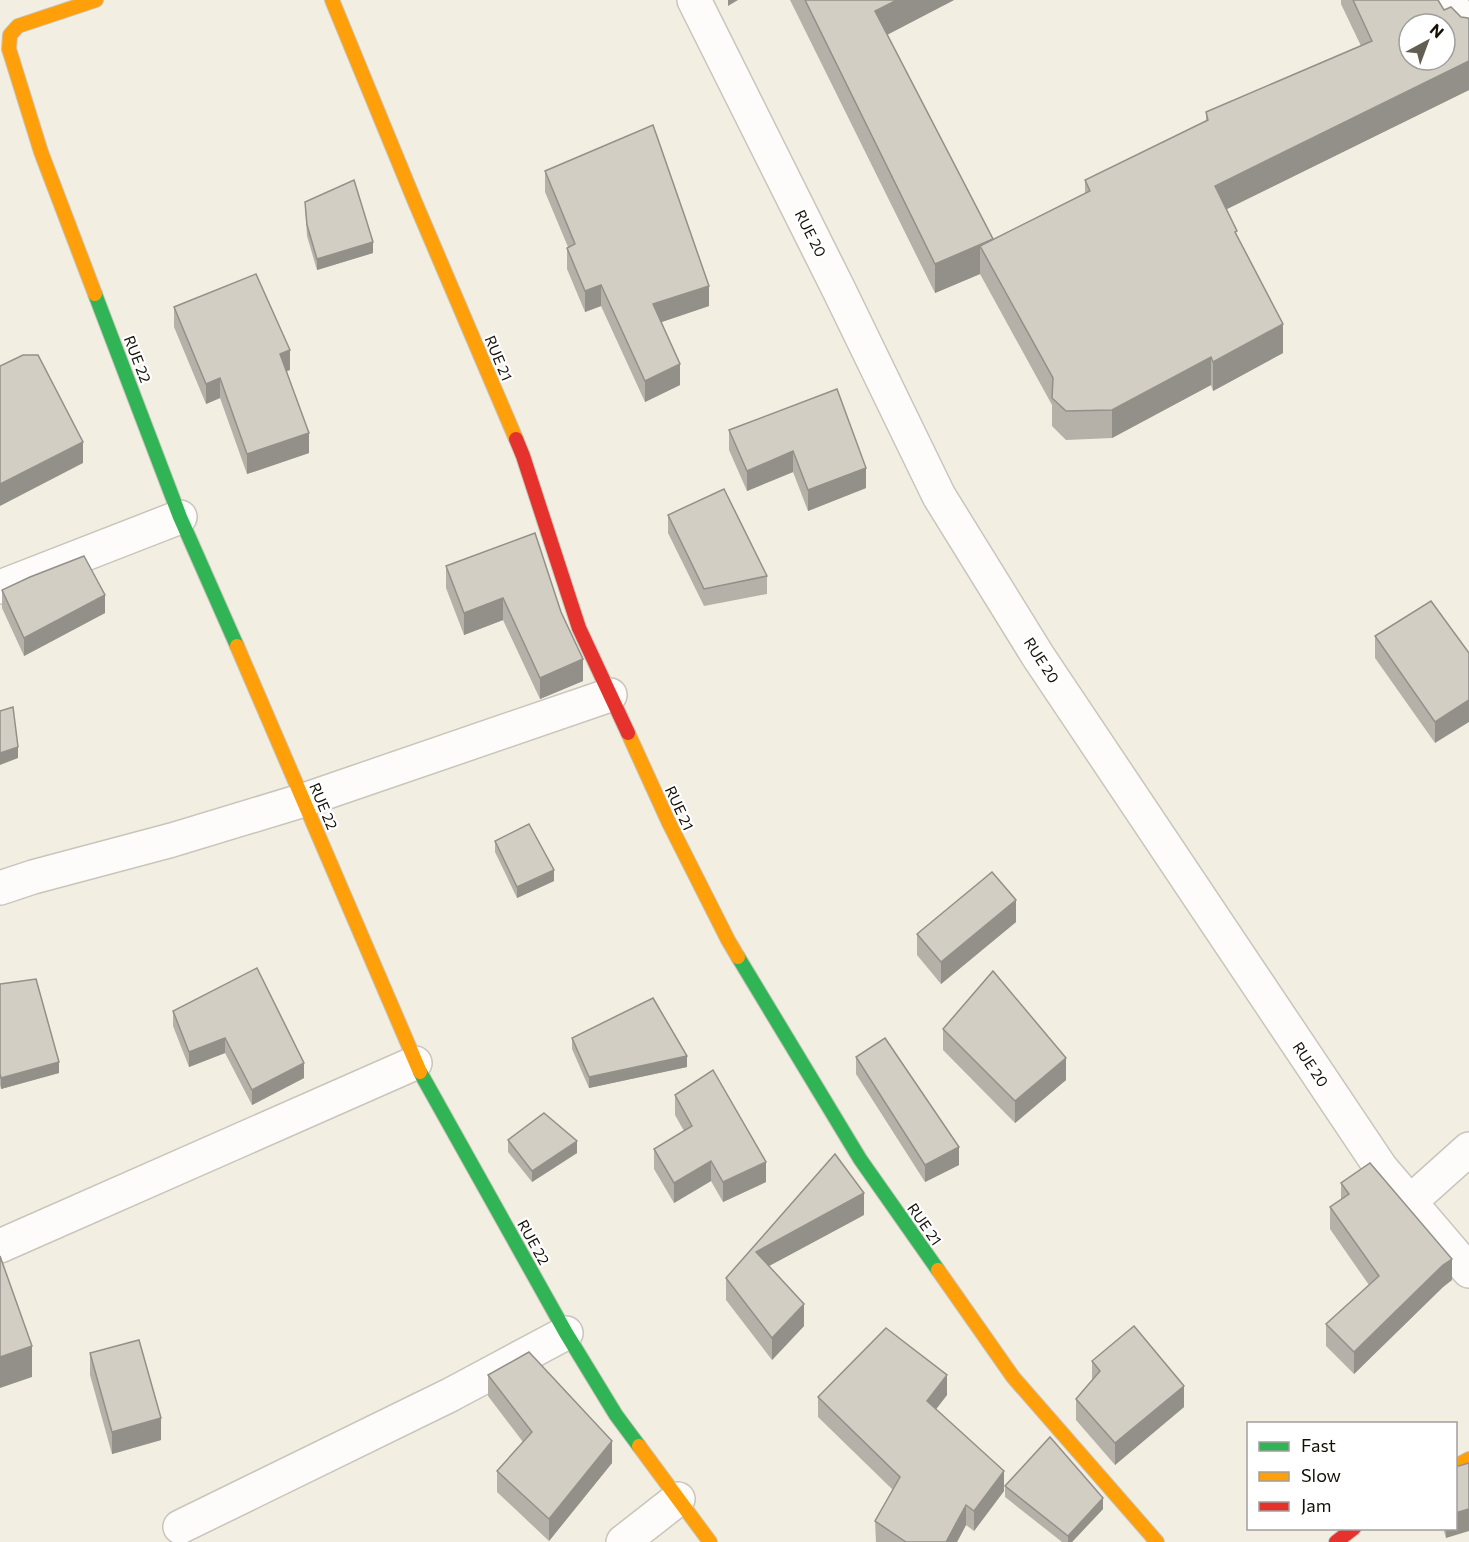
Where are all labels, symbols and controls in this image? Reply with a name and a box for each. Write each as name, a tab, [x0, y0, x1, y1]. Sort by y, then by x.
north arrow	[1397, 12, 1457, 72]
text: N	[1426, 19, 1448, 41]
street label: RUE 20	[792, 206, 830, 260]
street label: RUE 22	[121, 333, 155, 385]
street label: RUE 21	[481, 333, 517, 383]
street label: RUE 20	[1021, 634, 1063, 686]
street label: RUE 22	[306, 780, 342, 832]
street label: RUE 21	[662, 783, 698, 833]
street label: RUE 20	[1289, 1038, 1333, 1090]
street label: RUE 21	[904, 1199, 946, 1249]
street label: RUE 22	[514, 1216, 554, 1268]
legend	[1247, 1422, 1457, 1530]
text: Fast	[1301, 1434, 1336, 1456]
text: Slow	[1301, 1464, 1341, 1486]
text: Jam	[1301, 1494, 1331, 1516]

